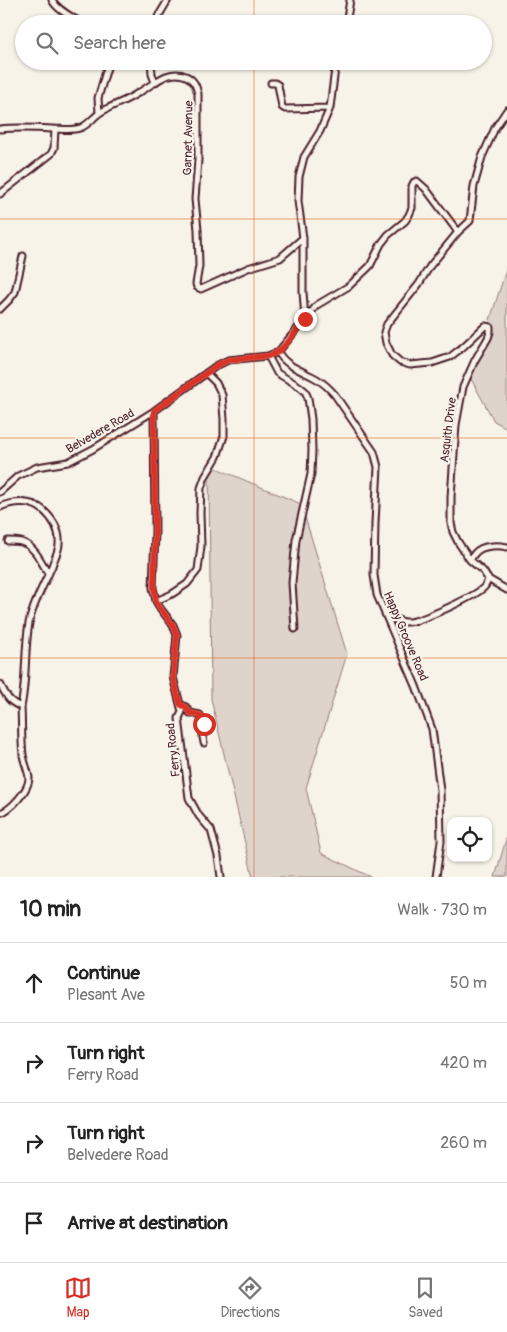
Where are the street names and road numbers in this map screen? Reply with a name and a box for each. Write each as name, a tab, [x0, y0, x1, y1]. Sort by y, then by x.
street label: Garnet Avenue	[180, 100, 197, 176]
street label: Asquith Drive	[437, 396, 460, 464]
street label: Belvedere Road	[63, 406, 137, 457]
street label: Happy Groove Road	[380, 589, 431, 683]
street label: Ferry Road	[163, 722, 184, 778]

